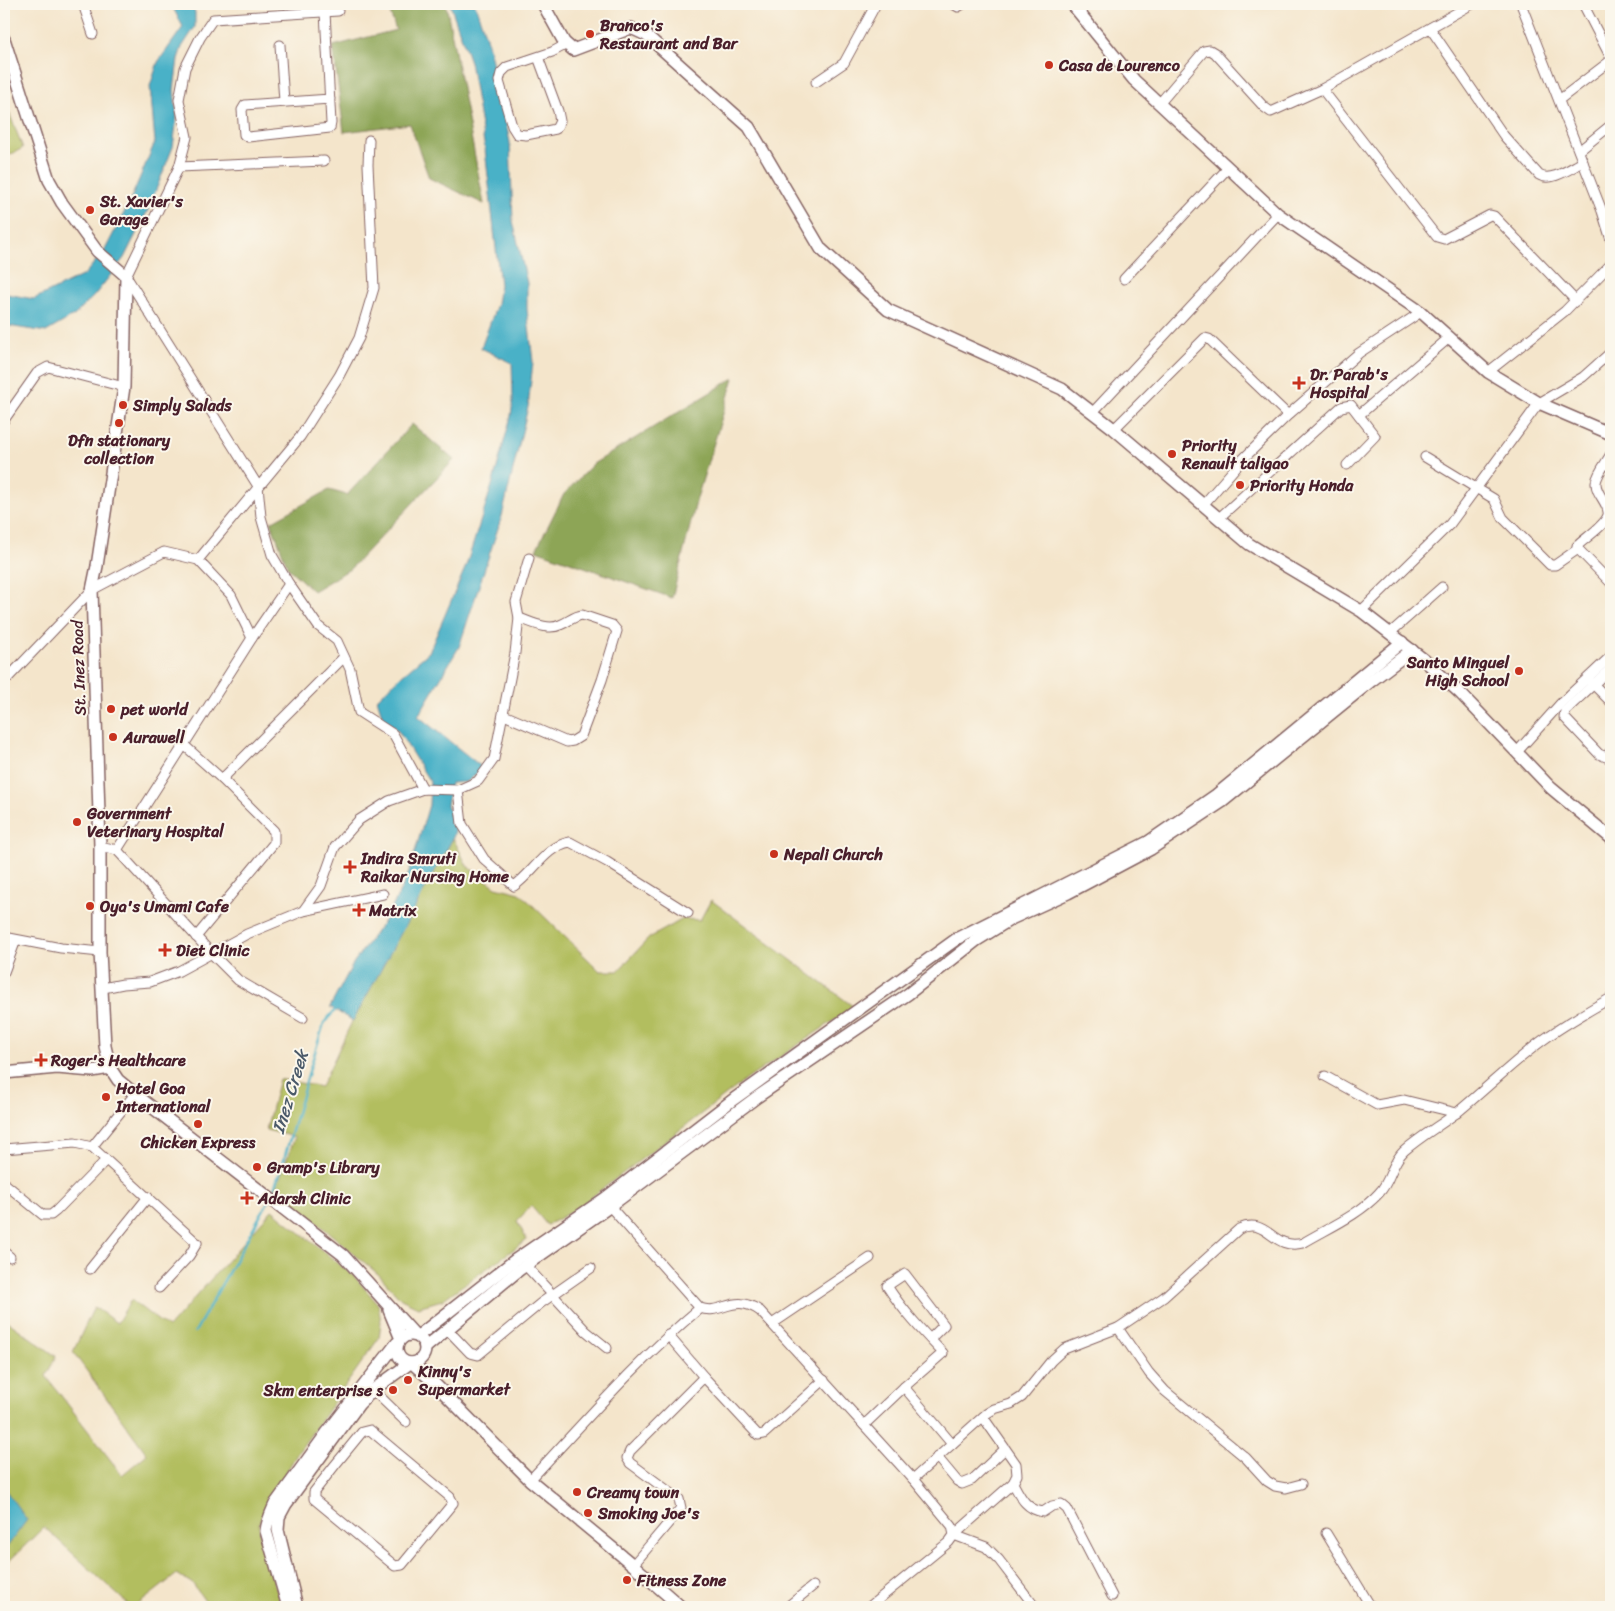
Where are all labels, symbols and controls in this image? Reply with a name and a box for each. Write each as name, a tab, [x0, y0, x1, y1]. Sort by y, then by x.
place label: Branco's Restaurant and Bar	[599, 11, 739, 58]
marker: Branco's Restaurant and Bar	[584, 28, 596, 40]
place label: Casa de Lourenco	[1058, 51, 1181, 80]
marker: Casa de Lourenco	[1043, 59, 1055, 71]
place label: St. Xavier's Garage	[99, 187, 183, 234]
marker: St. Xavier's Garage	[84, 204, 96, 216]
place label: Dr. Parab's Hospital	[1309, 360, 1388, 407]
marker: Dr. Parab's Hospital	[1292, 376, 1306, 390]
place label: Simply Salads	[132, 391, 232, 420]
marker: Simply Salads	[117, 399, 129, 411]
marker: Dfn stationary collection	[113, 417, 125, 429]
place label: Dfn stationary collection	[68, 426, 171, 473]
place label: Priority Renault taligao	[1181, 431, 1289, 478]
marker: Priority Renault taligao	[1166, 448, 1178, 460]
place label: Priority Honda	[1250, 471, 1354, 500]
marker: Priority Honda	[1234, 479, 1246, 491]
street label: St. Inez Road	[62, 618, 95, 716]
place label: Santo Minguel High School	[1406, 648, 1510, 695]
marker: Santo Minguel High School	[1513, 665, 1525, 677]
place label: pet world	[120, 695, 189, 724]
marker: pet world	[105, 703, 117, 715]
place label: Aurawell	[122, 723, 186, 752]
marker: Aurawell	[107, 731, 119, 743]
place label: Government Veterinary Hospital	[86, 799, 225, 846]
marker: Government Veterinary Hospital	[71, 816, 83, 828]
place label: Nepali Church	[783, 840, 883, 869]
place label: Indira Smruti Raikar Nursing Home	[360, 844, 510, 891]
marker: Nepali Church	[768, 848, 780, 860]
marker: Indira Smruti Raikar Nursing Home	[343, 860, 357, 874]
place label: Oya's Umami Cafe	[99, 892, 230, 921]
place label: Matrix	[368, 896, 417, 925]
marker: Oya's Umami Cafe	[84, 900, 96, 912]
marker: Matrix	[353, 904, 365, 916]
place label: Diet Clinic	[176, 936, 250, 965]
marker: Diet Clinic	[158, 943, 172, 957]
water label: Inez Creek	[262, 1044, 318, 1138]
place label: Roger's Healthcare	[50, 1046, 186, 1075]
marker: Roger's Healthcare	[35, 1054, 47, 1066]
place label: Hotel Goa International	[115, 1074, 212, 1121]
marker: Hotel Goa International	[100, 1091, 112, 1103]
marker: Chicken Express	[192, 1118, 204, 1130]
place label: Chicken Express	[140, 1128, 256, 1157]
place label: Gramp's Library	[266, 1153, 380, 1182]
marker: Gramp's Library	[251, 1161, 263, 1173]
place label: Adarsh Clinic	[257, 1184, 352, 1213]
marker: Adarsh Clinic	[240, 1191, 254, 1205]
place label: Kinny's Supermarket	[417, 1357, 511, 1404]
marker: Kinny's Supermarket	[402, 1374, 414, 1386]
place label: Skm enterprise s	[263, 1376, 383, 1405]
marker: Skm enterprise s	[387, 1384, 399, 1396]
place label: Creamy town	[586, 1478, 679, 1507]
marker: Creamy town	[571, 1486, 583, 1498]
place label: Smoking Joe's	[597, 1499, 700, 1528]
marker: Smoking Joe's	[582, 1507, 594, 1519]
place label: Fitness Zone	[636, 1566, 727, 1595]
marker: Fitness Zone	[621, 1574, 633, 1586]

